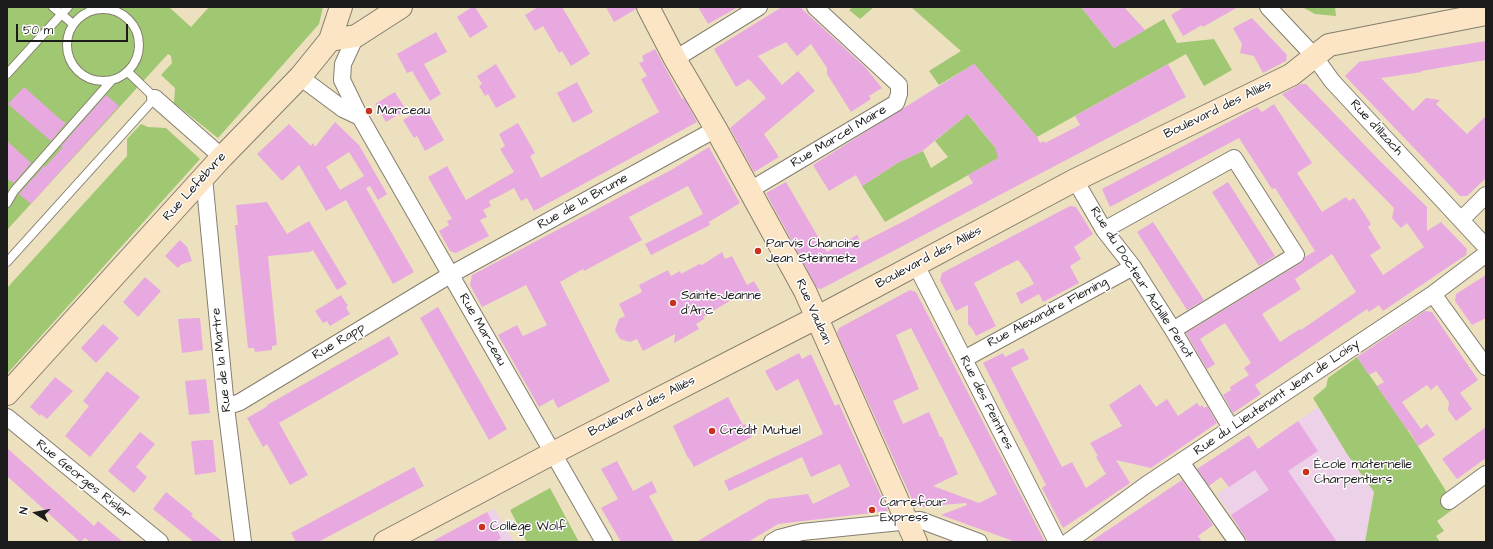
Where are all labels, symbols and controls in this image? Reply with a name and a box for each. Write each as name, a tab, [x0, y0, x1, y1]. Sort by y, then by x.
scale bar	[18, 16, 130, 42]
text: 50 m	[23, 22, 53, 39]
street label: Boulevard des Alliés	[1162, 77, 1274, 143]
street label: Rue d'Illzach	[1346, 97, 1406, 159]
street label: Rue Marcel Maire	[788, 102, 890, 172]
place label: Marceau	[377, 103, 430, 119]
marker: Marceau	[364, 106, 374, 116]
street label: Rue Lefèbvre	[160, 149, 230, 225]
street label: Rue de la Brume	[535, 171, 631, 233]
street label: Rue du Docteur Achille Penot	[1086, 204, 1196, 362]
street label: Boulevard des Alliés	[873, 223, 985, 293]
place label: Parvis Chanoine Jean Steinmetz	[766, 236, 860, 267]
marker: Parvis Chanoine Jean Steinmetz	[753, 246, 763, 256]
street label: Rue Alexandre Fleming	[985, 275, 1111, 351]
street label: Rue Vauban	[792, 277, 834, 347]
place label: Sainte-Jeanne d'Arc	[681, 288, 761, 319]
street label: Rue Marceau	[455, 291, 509, 369]
marker: Sainte-Jeanne d'Arc	[668, 298, 678, 308]
street label: Rue de la Martre	[209, 307, 235, 413]
street label: Rue Rapp	[310, 320, 368, 364]
street label: Rue du Lieutenant Jean de Loisy	[1191, 337, 1363, 459]
street label: Rue des Peintres	[956, 353, 1016, 453]
street label: Boulevard des Alliés	[586, 373, 698, 441]
place label: Crédit Mutuel	[720, 423, 801, 439]
marker: Crédit Mutuel	[707, 426, 717, 436]
street label: Rue Georges Risler	[32, 437, 134, 523]
place label: École maternelle Charpentiers	[1314, 457, 1412, 488]
marker: École maternelle Charpentiers	[1301, 467, 1311, 477]
north arrow	[16, 493, 56, 533]
place label: Carrefour Express	[880, 495, 946, 526]
marker: Carrefour Express	[867, 505, 877, 515]
text: N	[16, 506, 32, 515]
place label: Collège Wolf	[490, 519, 566, 535]
marker: Collège Wolf	[477, 522, 487, 532]

